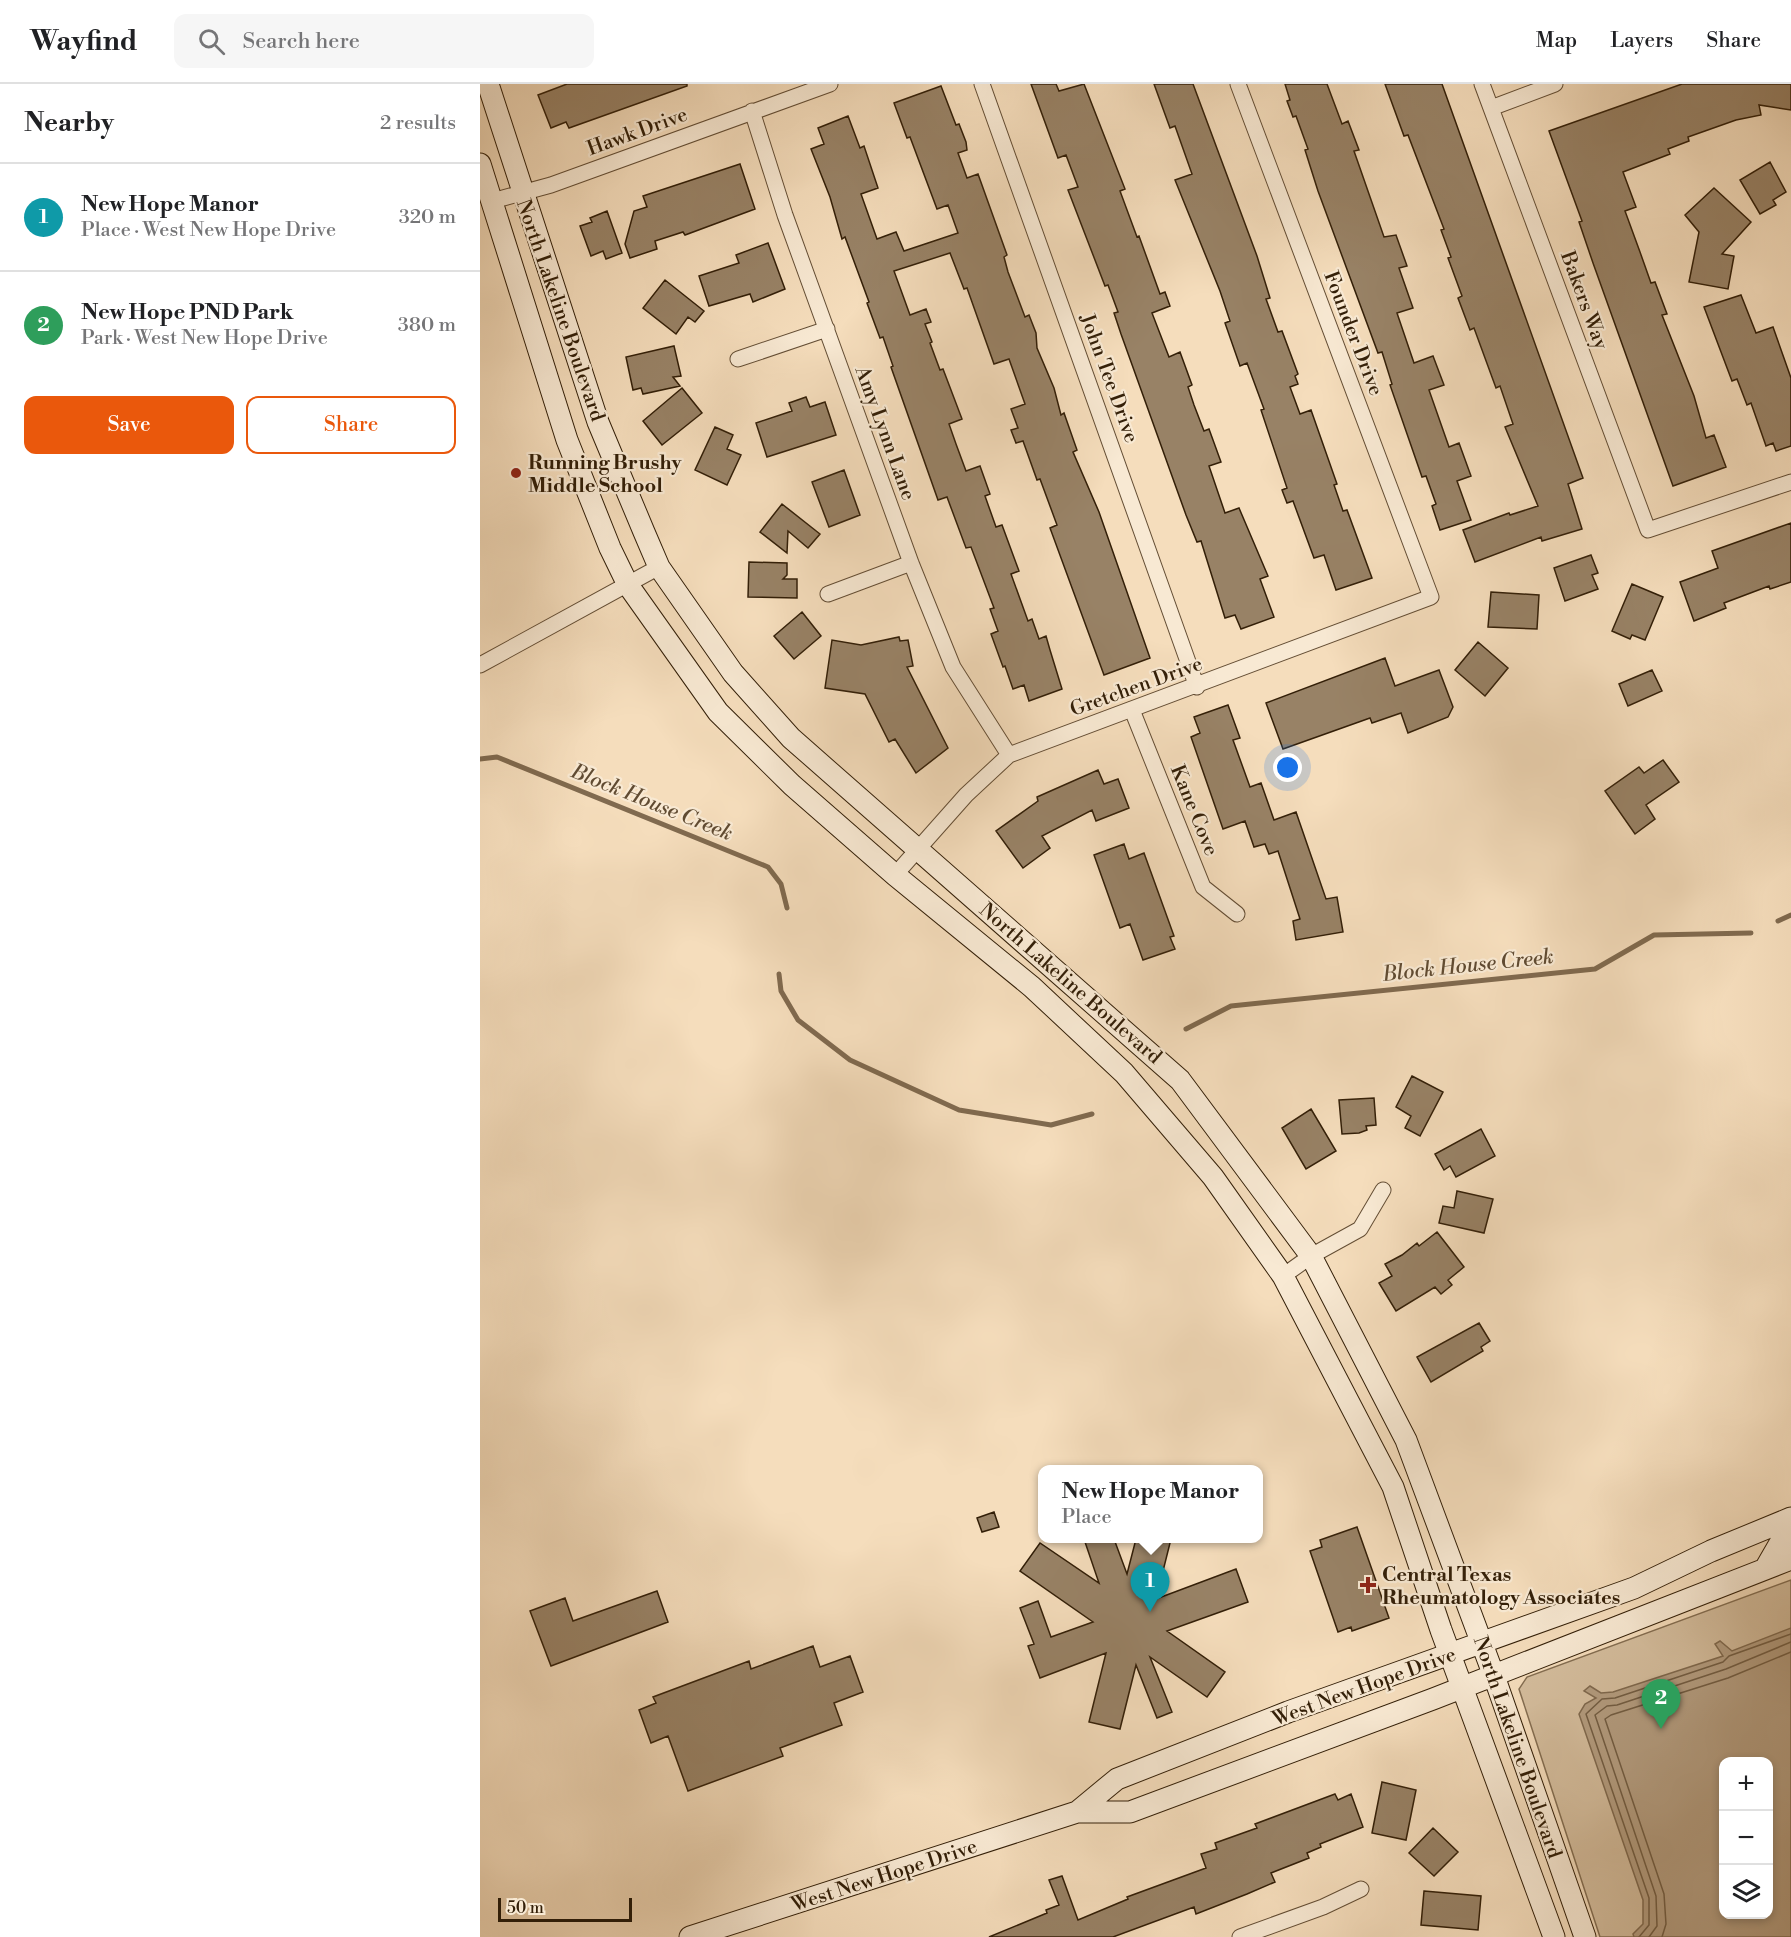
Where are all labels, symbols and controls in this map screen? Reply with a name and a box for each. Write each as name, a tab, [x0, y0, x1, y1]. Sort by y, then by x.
search box	[174, 14, 594, 68]
text: Wayfind	[30, 24, 138, 59]
icon: search	[195, 25, 228, 58]
text: Search here	[243, 28, 360, 55]
text: Map	[1536, 28, 1577, 54]
text: Layers	[1610, 28, 1673, 54]
text: Share	[1706, 28, 1761, 54]
street label: Hawk Drive	[584, 103, 691, 162]
text: Nearby	[24, 107, 114, 139]
text: 2 results	[380, 111, 456, 136]
text: New Hope Manor	[81, 191, 259, 218]
street label: North Lakeline Boulevard	[510, 196, 610, 425]
text: 1	[39, 205, 48, 230]
text: 320 m	[399, 205, 456, 230]
text: Place · West New Hope Drive	[81, 218, 336, 243]
street label: Bakers Way	[1554, 247, 1613, 353]
street label: Founder Drive	[1317, 268, 1388, 399]
text: New Hope PND Park	[81, 299, 293, 326]
street label: John Tee Drive	[1073, 310, 1143, 446]
text: 2	[37, 313, 50, 338]
text: 380 m	[398, 313, 456, 338]
text: Park · West New Hope Drive	[81, 326, 328, 351]
street label: Amy Lynn Lane	[848, 362, 920, 504]
button: Save	[24, 396, 234, 454]
button: Share	[246, 396, 456, 454]
place label: Running Brushy Middle School	[528, 451, 683, 499]
marker: Running Brushy Middle School	[509, 466, 523, 480]
street label: Gretchen Drive	[1067, 652, 1206, 723]
your location	[1273, 753, 1302, 782]
water label: Block House Creek	[566, 758, 736, 847]
street label: Kane Cove	[1164, 761, 1223, 860]
street label: North Lakeline Boulevard	[974, 898, 1167, 1071]
water label: Block House Creek	[1380, 944, 1555, 988]
popup	[1038, 1465, 1263, 1543]
text: New Hope Manor	[1062, 1478, 1239, 1505]
text: Place	[1062, 1505, 1112, 1530]
pin: 1	[1130, 1562, 1170, 1612]
place label: Central Texas Rheumatology Associates	[1382, 1563, 1620, 1611]
marker: Central Texas Rheumatology Associates	[1359, 1576, 1377, 1594]
street label: North Lakeline Boulevard	[1467, 1633, 1567, 1862]
street label: West New Hope Drive	[1268, 1643, 1460, 1733]
pin: 2	[1642, 1680, 1680, 1729]
map controls	[1719, 1757, 1773, 1919]
button: +	[1719, 1757, 1773, 1811]
button: −	[1719, 1811, 1773, 1865]
street label: West New Hope Drive	[788, 1835, 980, 1919]
button: layers	[1719, 1865, 1773, 1919]
scale bar	[498, 1895, 632, 1922]
text: 50 m	[507, 1898, 544, 1918]

